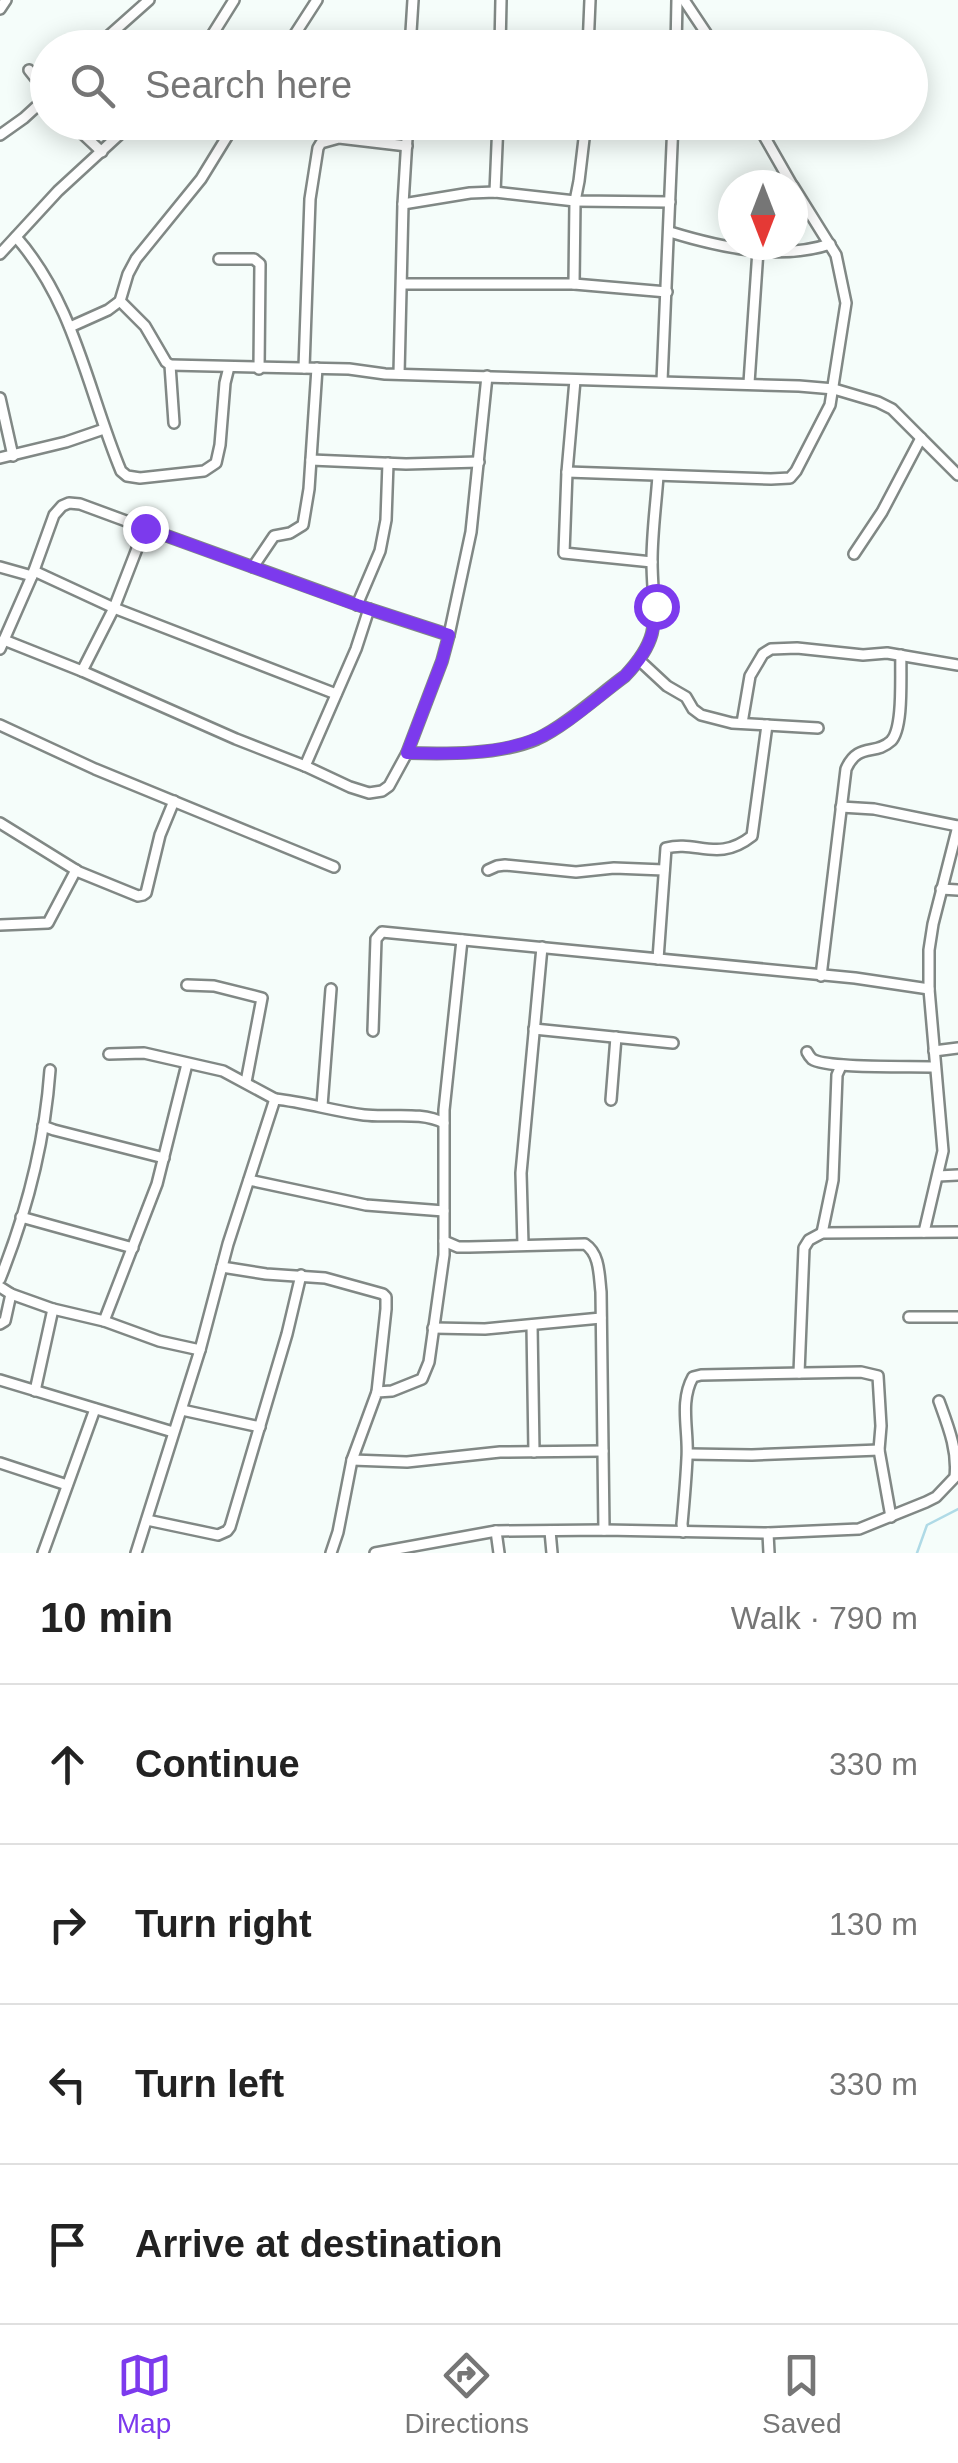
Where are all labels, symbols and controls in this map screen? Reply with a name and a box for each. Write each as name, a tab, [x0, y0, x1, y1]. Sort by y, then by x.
search box	[30, 30, 928, 140]
icon: search	[65, 58, 120, 113]
text: Search here	[145, 64, 352, 106]
north arrow	[718, 170, 808, 260]
route end	[123, 506, 169, 552]
route start	[634, 584, 680, 630]
text: 10 min	[40, 1594, 173, 1641]
text: Walk · 790 m	[731, 1600, 918, 1636]
icon: ahead	[40, 1737, 95, 1792]
text: Continue	[135, 1743, 300, 1785]
text: 330 m	[829, 1746, 918, 1782]
icon: right	[40, 1897, 95, 1952]
text: Turn right	[135, 1903, 312, 1945]
text: 130 m	[829, 1906, 918, 1942]
icon: left	[40, 2057, 95, 2112]
text: Turn left	[135, 2063, 284, 2105]
text: 330 m	[829, 2066, 918, 2102]
icon: arrive	[40, 2217, 95, 2272]
text: Arrive at destination	[135, 2223, 502, 2265]
tab: Map	[117, 2348, 172, 2440]
tab: Directions	[405, 2348, 529, 2440]
tab: Saved	[762, 2348, 841, 2440]

